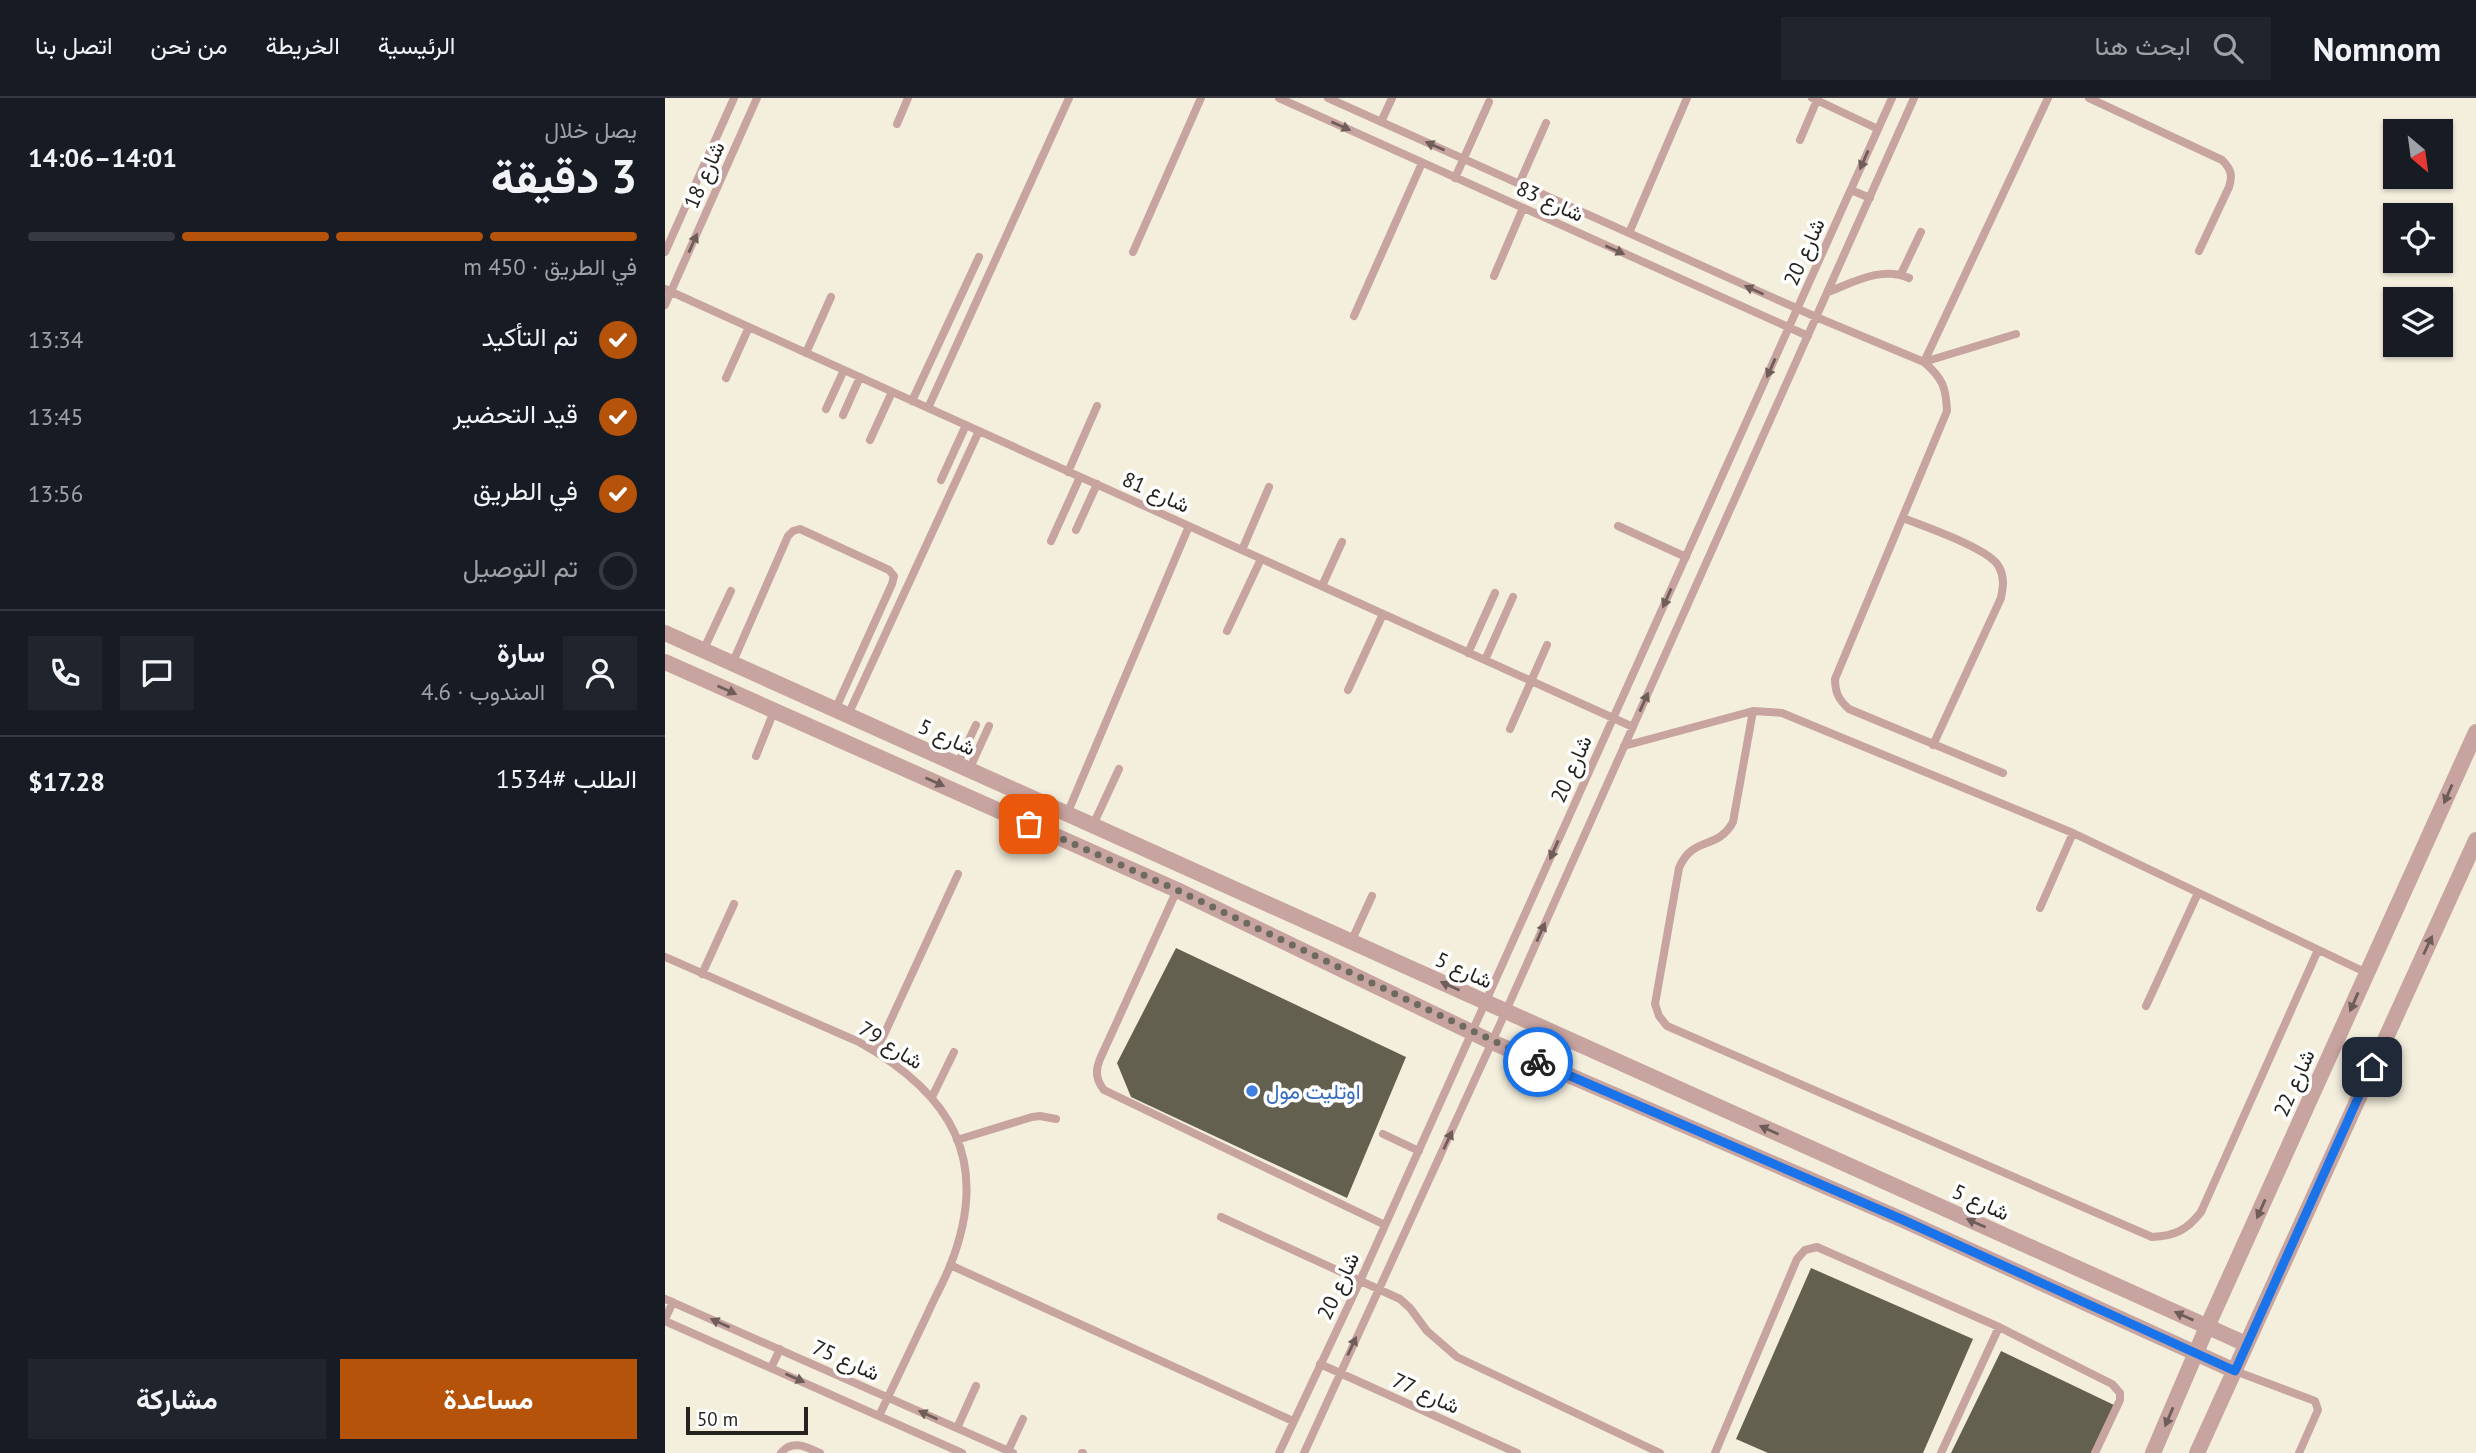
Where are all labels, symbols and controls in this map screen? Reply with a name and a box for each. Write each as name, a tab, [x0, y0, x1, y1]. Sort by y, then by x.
search box	[1781, 17, 2271, 80]
text: Nomnom	[2313, 27, 2441, 70]
text: ابحث هنا	[2095, 29, 2191, 62]
icon: search	[2209, 29, 2247, 67]
text: اتصل بنا	[35, 30, 113, 61]
text: من نحن	[151, 30, 228, 61]
text: الخريطة	[266, 30, 340, 61]
text: الرئيسية	[378, 30, 455, 61]
text: يصل خلال	[545, 115, 637, 144]
north arrow	[2383, 119, 2453, 189]
map controls	[2383, 119, 2453, 357]
one-way arrow	[1331, 120, 1351, 132]
street label: شارع 18	[677, 137, 732, 213]
one-way arrow	[1424, 140, 1445, 151]
text: 14:01–14:06	[28, 141, 177, 174]
text: 3 دقيقة	[491, 146, 637, 206]
one-way arrow	[1858, 150, 1870, 170]
street label: شارع 83	[1512, 174, 1588, 229]
button: locate	[2383, 203, 2453, 273]
street label: شارع 20	[1777, 214, 1832, 290]
one-way arrow	[688, 232, 699, 253]
one-way arrow	[1605, 244, 1625, 256]
text: في الطريق · 450 m	[463, 252, 637, 281]
one-way arrow	[1744, 284, 1764, 295]
button: layers	[2383, 287, 2453, 357]
text: تم التأكيد	[482, 320, 578, 353]
icon: check	[599, 321, 637, 359]
text: 13:34	[28, 325, 83, 354]
one-way arrow	[1765, 358, 1777, 378]
text: قيد التحضير	[453, 397, 578, 430]
icon: check	[599, 398, 637, 436]
text: 13:45	[28, 402, 83, 431]
street label: شارع 81	[1118, 465, 1194, 520]
text: في الطريق	[473, 474, 578, 507]
icon: check	[599, 475, 637, 513]
text: 13:56	[28, 479, 83, 508]
text: تم التوصيل	[463, 551, 578, 584]
one-way arrow	[1662, 587, 1673, 608]
button: phone	[28, 636, 102, 710]
button: chat	[120, 636, 194, 710]
text: سارة	[497, 636, 545, 669]
button: person	[563, 636, 637, 710]
text: المندوب · 4.6	[421, 677, 545, 706]
one-way arrow	[717, 685, 738, 696]
one-way arrow	[1638, 692, 1650, 712]
street label: شارع 5	[914, 713, 980, 762]
street label: شارع 20	[1544, 731, 1599, 807]
text: الطلب #1534	[496, 762, 637, 795]
text: $17.28	[28, 765, 105, 798]
one-way arrow	[925, 776, 945, 788]
one-way arrow	[2442, 784, 2454, 804]
pin	[999, 794, 1059, 854]
icon: bag	[1010, 805, 1048, 843]
one-way arrow	[1548, 840, 1560, 860]
one-way arrow	[1535, 922, 1547, 942]
one-way arrow	[2422, 935, 2434, 955]
street label: شارع 5	[1431, 946, 1497, 995]
one-way arrow	[1439, 980, 1460, 991]
one-way arrow	[2348, 991, 2359, 1012]
street label: شارع 79	[853, 1015, 928, 1076]
courier	[1503, 1027, 1573, 1097]
pin	[2342, 1037, 2402, 1097]
icon: bike	[1519, 1043, 1557, 1081]
street label: شارع 22	[2267, 1045, 2322, 1121]
icon: home	[2353, 1048, 2391, 1086]
place label: اوتليت مول	[1266, 1078, 1361, 1105]
marker: اوتليت مول	[1244, 1083, 1260, 1099]
one-way arrow	[1759, 1124, 1779, 1136]
one-way arrow	[1442, 1129, 1453, 1150]
street label: شارع 5	[1948, 1178, 2014, 1227]
one-way arrow	[2255, 1199, 2267, 1219]
one-way arrow	[1966, 1217, 1986, 1229]
street label: شارع 20	[1311, 1248, 1366, 1324]
one-way arrow	[2174, 1310, 2194, 1322]
one-way arrow	[710, 1317, 730, 1329]
street label: شارع 75	[808, 1333, 884, 1388]
one-way arrow	[1347, 1336, 1358, 1356]
button: مشاركة	[28, 1359, 326, 1439]
button: مساعدة	[340, 1359, 637, 1439]
street label: شارع 77	[1388, 1366, 1464, 1421]
one-way arrow	[785, 1372, 805, 1384]
scale bar	[686, 1404, 809, 1436]
text: 50 m	[697, 1407, 738, 1431]
one-way arrow	[2163, 1407, 2175, 1427]
one-way arrow	[918, 1409, 938, 1421]

